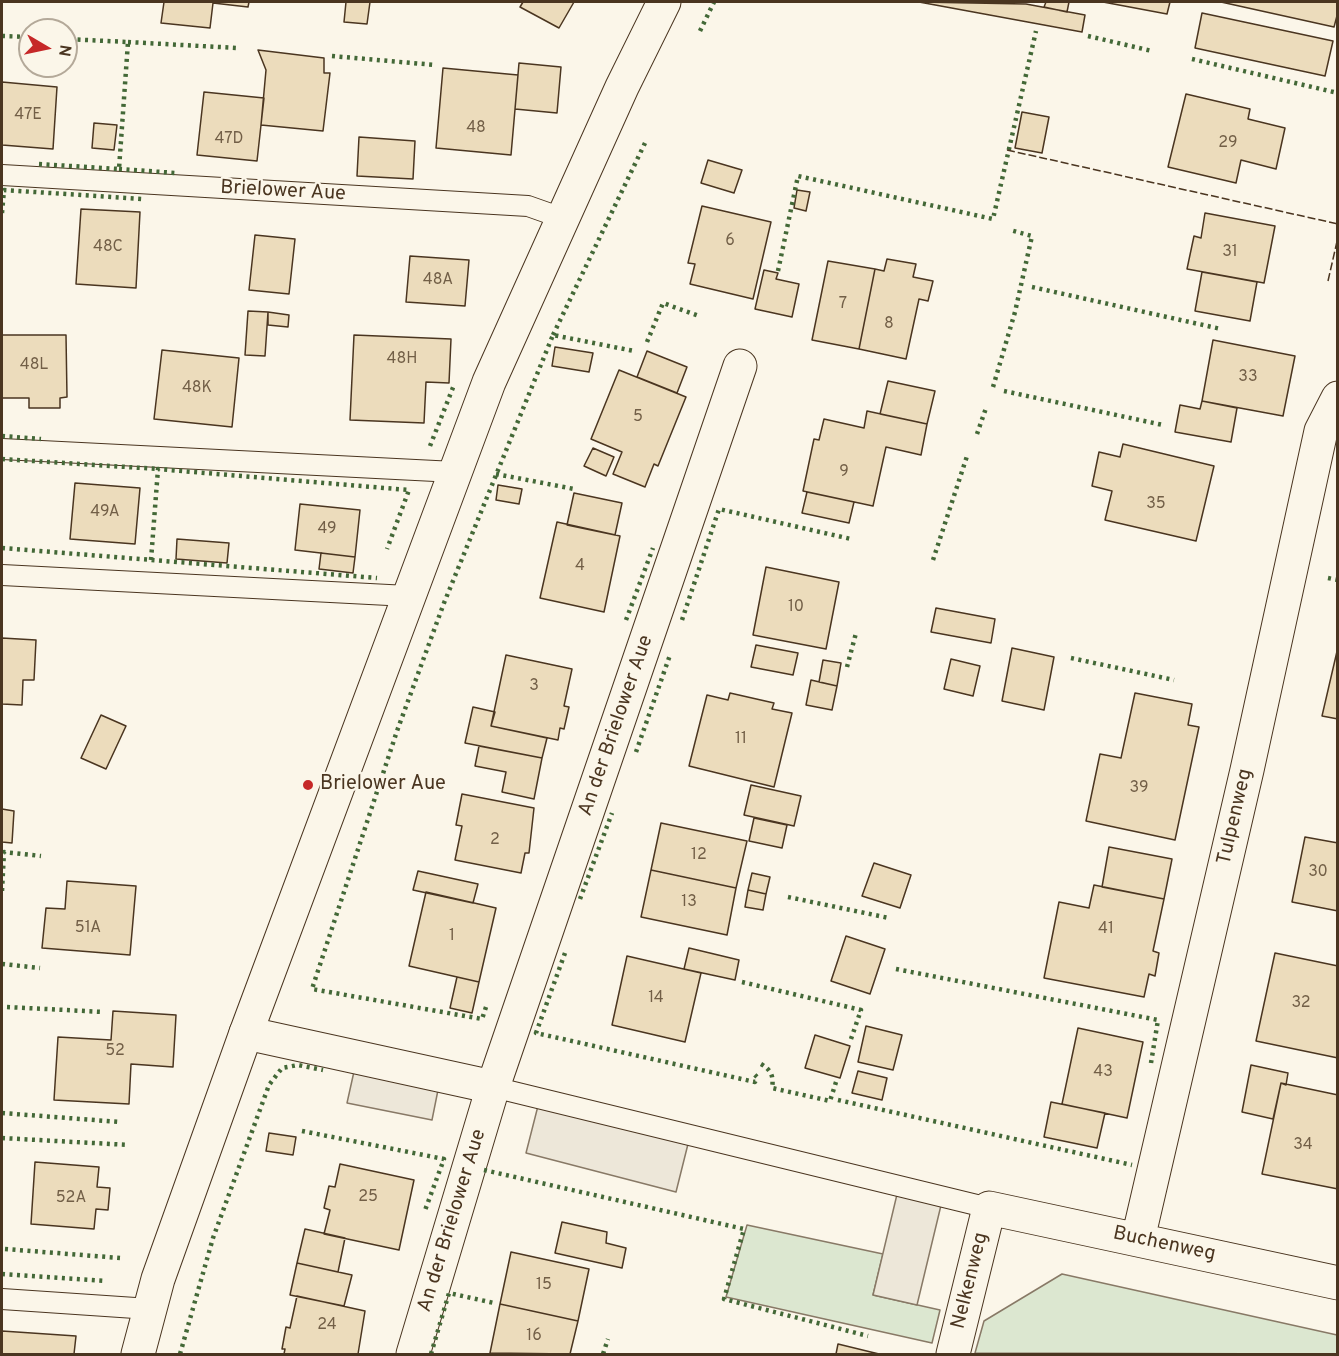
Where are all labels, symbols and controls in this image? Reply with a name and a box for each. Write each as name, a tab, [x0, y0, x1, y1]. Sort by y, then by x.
north arrow	[18, 18, 78, 78]
text: N	[53, 43, 75, 58]
house number: 47E	[14, 106, 42, 126]
house number: 48	[466, 119, 486, 139]
house number: 47D	[215, 130, 243, 150]
house number: 29	[1218, 134, 1238, 154]
street label: Brielower Aue	[220, 177, 346, 207]
house number: 6	[725, 232, 735, 252]
house number: 48C	[93, 238, 123, 258]
house number: 31	[1222, 243, 1238, 263]
house number: 48A	[423, 271, 453, 291]
house number: 7	[839, 295, 847, 315]
house number: 8	[884, 315, 894, 335]
house number: 48H	[387, 350, 417, 370]
house number: 48L	[20, 356, 48, 376]
house number: 33	[1238, 368, 1258, 388]
house number: 48K	[182, 379, 212, 399]
house number: 5	[633, 408, 643, 428]
house number: 9	[839, 463, 849, 483]
house number: 35	[1146, 495, 1166, 515]
house number: 49A	[90, 503, 120, 523]
house number: 49	[317, 520, 337, 540]
house number: 4	[575, 557, 585, 577]
house number: 10	[788, 598, 804, 618]
street label: An der Brielower Aue	[575, 632, 659, 820]
house number: 3	[529, 677, 539, 697]
house number: 11	[735, 730, 747, 750]
street label: Tulpenweg	[1213, 767, 1259, 867]
place label: Brielower Aue	[320, 773, 446, 797]
marker: Brielower Aue	[301, 778, 315, 792]
house number: 39	[1130, 779, 1148, 799]
house number: 2	[490, 831, 500, 851]
house number: 12	[691, 846, 707, 866]
house number: 30	[1308, 863, 1328, 883]
house number: 13	[681, 893, 697, 913]
house number: 51A	[75, 919, 101, 939]
house number: 41	[1098, 920, 1114, 940]
house number: 1	[449, 927, 455, 947]
house number: 14	[648, 989, 664, 1009]
house number: 32	[1291, 994, 1311, 1014]
house number: 52	[105, 1042, 125, 1062]
house number: 43	[1093, 1063, 1113, 1083]
street label: An der Brielower Aue	[414, 1127, 492, 1315]
house number: 34	[1293, 1136, 1313, 1156]
house number: 25	[358, 1188, 378, 1208]
house number: 52A	[56, 1189, 86, 1209]
street label: Buchenweg	[1110, 1222, 1218, 1268]
street label: Nelkenweg	[947, 1230, 995, 1332]
house number: 15	[536, 1276, 552, 1296]
house number: 24	[317, 1316, 337, 1336]
house number: 16	[526, 1327, 542, 1347]

